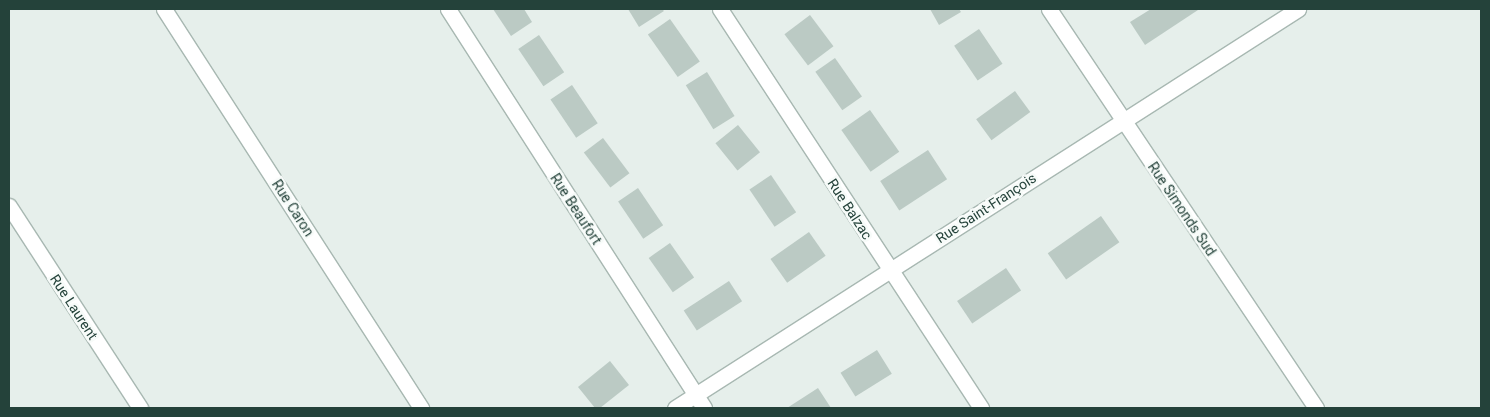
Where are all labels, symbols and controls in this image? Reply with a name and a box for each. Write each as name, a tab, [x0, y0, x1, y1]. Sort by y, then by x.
street label: Rue Simonds Sud	[1144, 159, 1220, 259]
street label: Rue Saint-François	[933, 169, 1039, 247]
street label: Rue Beaufort	[547, 170, 605, 248]
street label: Rue Caron	[268, 176, 318, 240]
street label: Rue Balzac	[824, 176, 876, 242]
street label: Rue Laurent	[47, 271, 101, 343]

